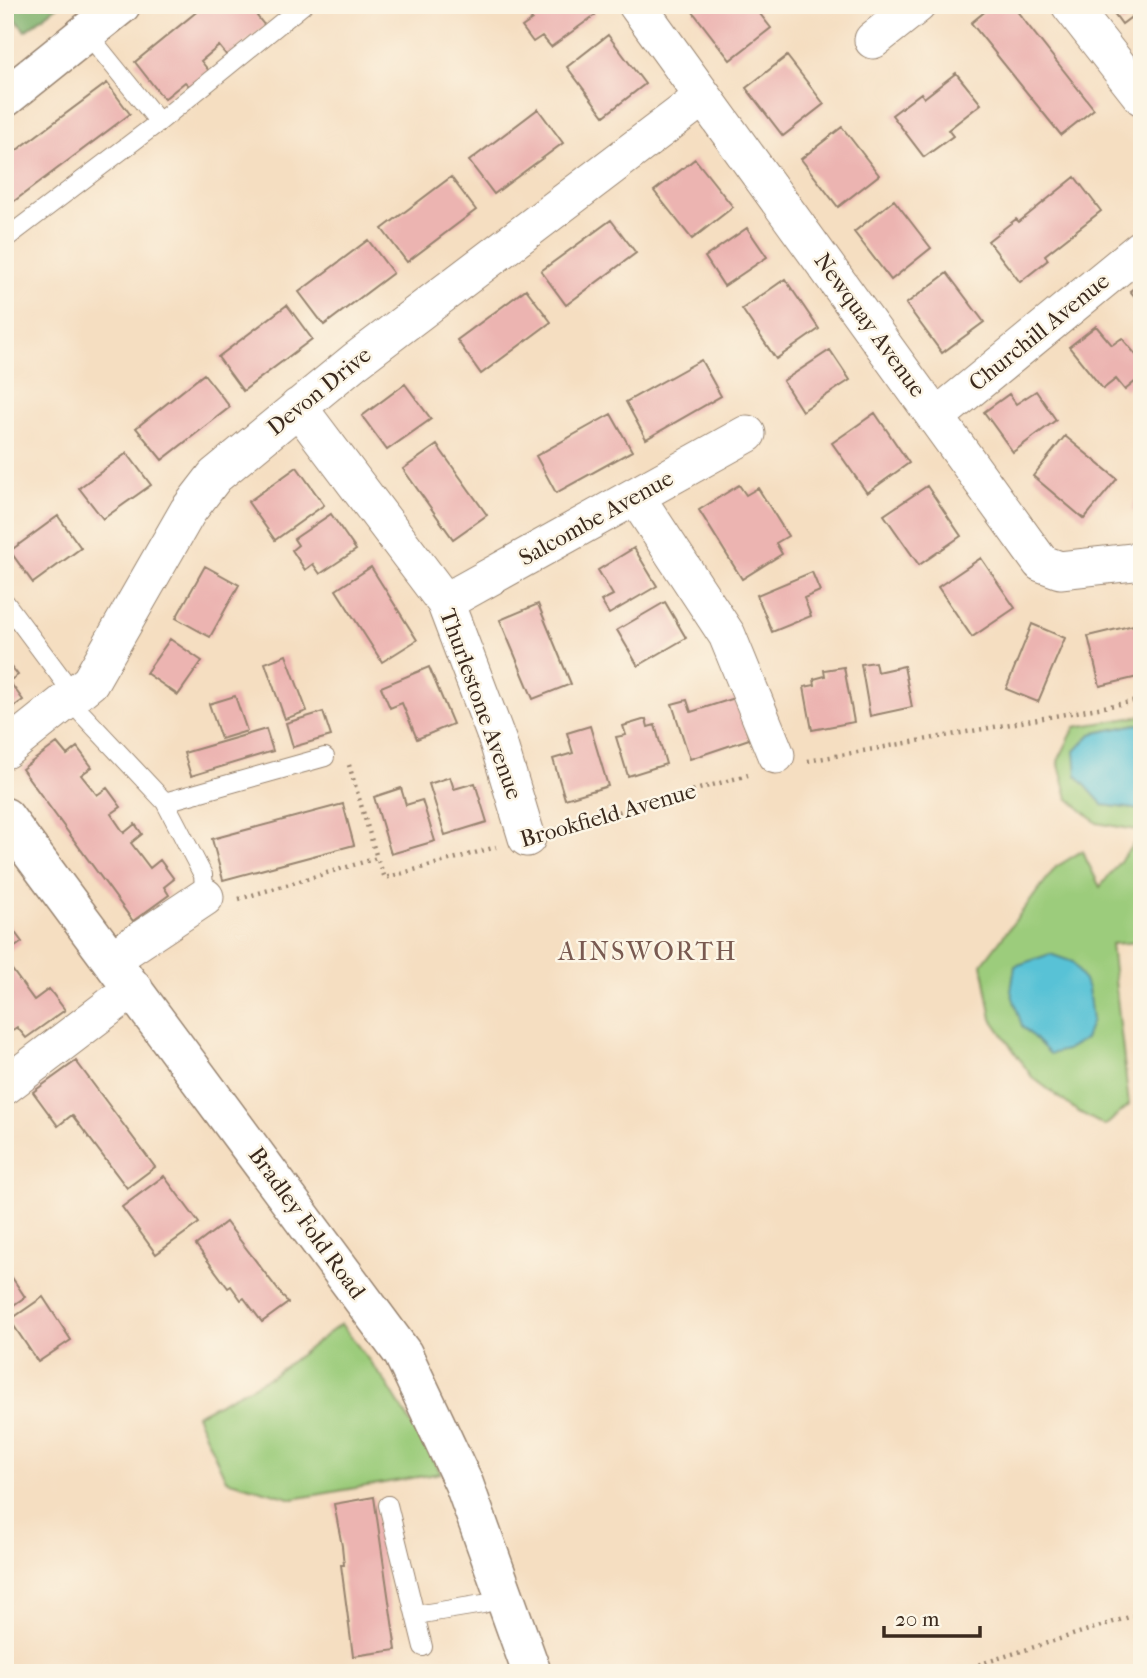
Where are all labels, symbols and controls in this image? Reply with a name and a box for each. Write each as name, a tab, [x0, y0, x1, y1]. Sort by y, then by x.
street label: Newquay Avenue	[809, 248, 931, 402]
street label: Churchill Avenue	[963, 267, 1115, 397]
street label: Devon Drive	[262, 341, 376, 441]
street label: Salcombe Avenue	[514, 464, 678, 572]
street label: Thurlestone Avenue	[434, 605, 528, 803]
street label: Brookfield Avenue	[517, 777, 699, 853]
district label: AINSWORTH	[557, 936, 738, 967]
street label: Bradley Fold Road	[243, 1142, 371, 1304]
scale bar	[884, 1594, 981, 1638]
text: 20 m	[895, 1607, 940, 1631]

